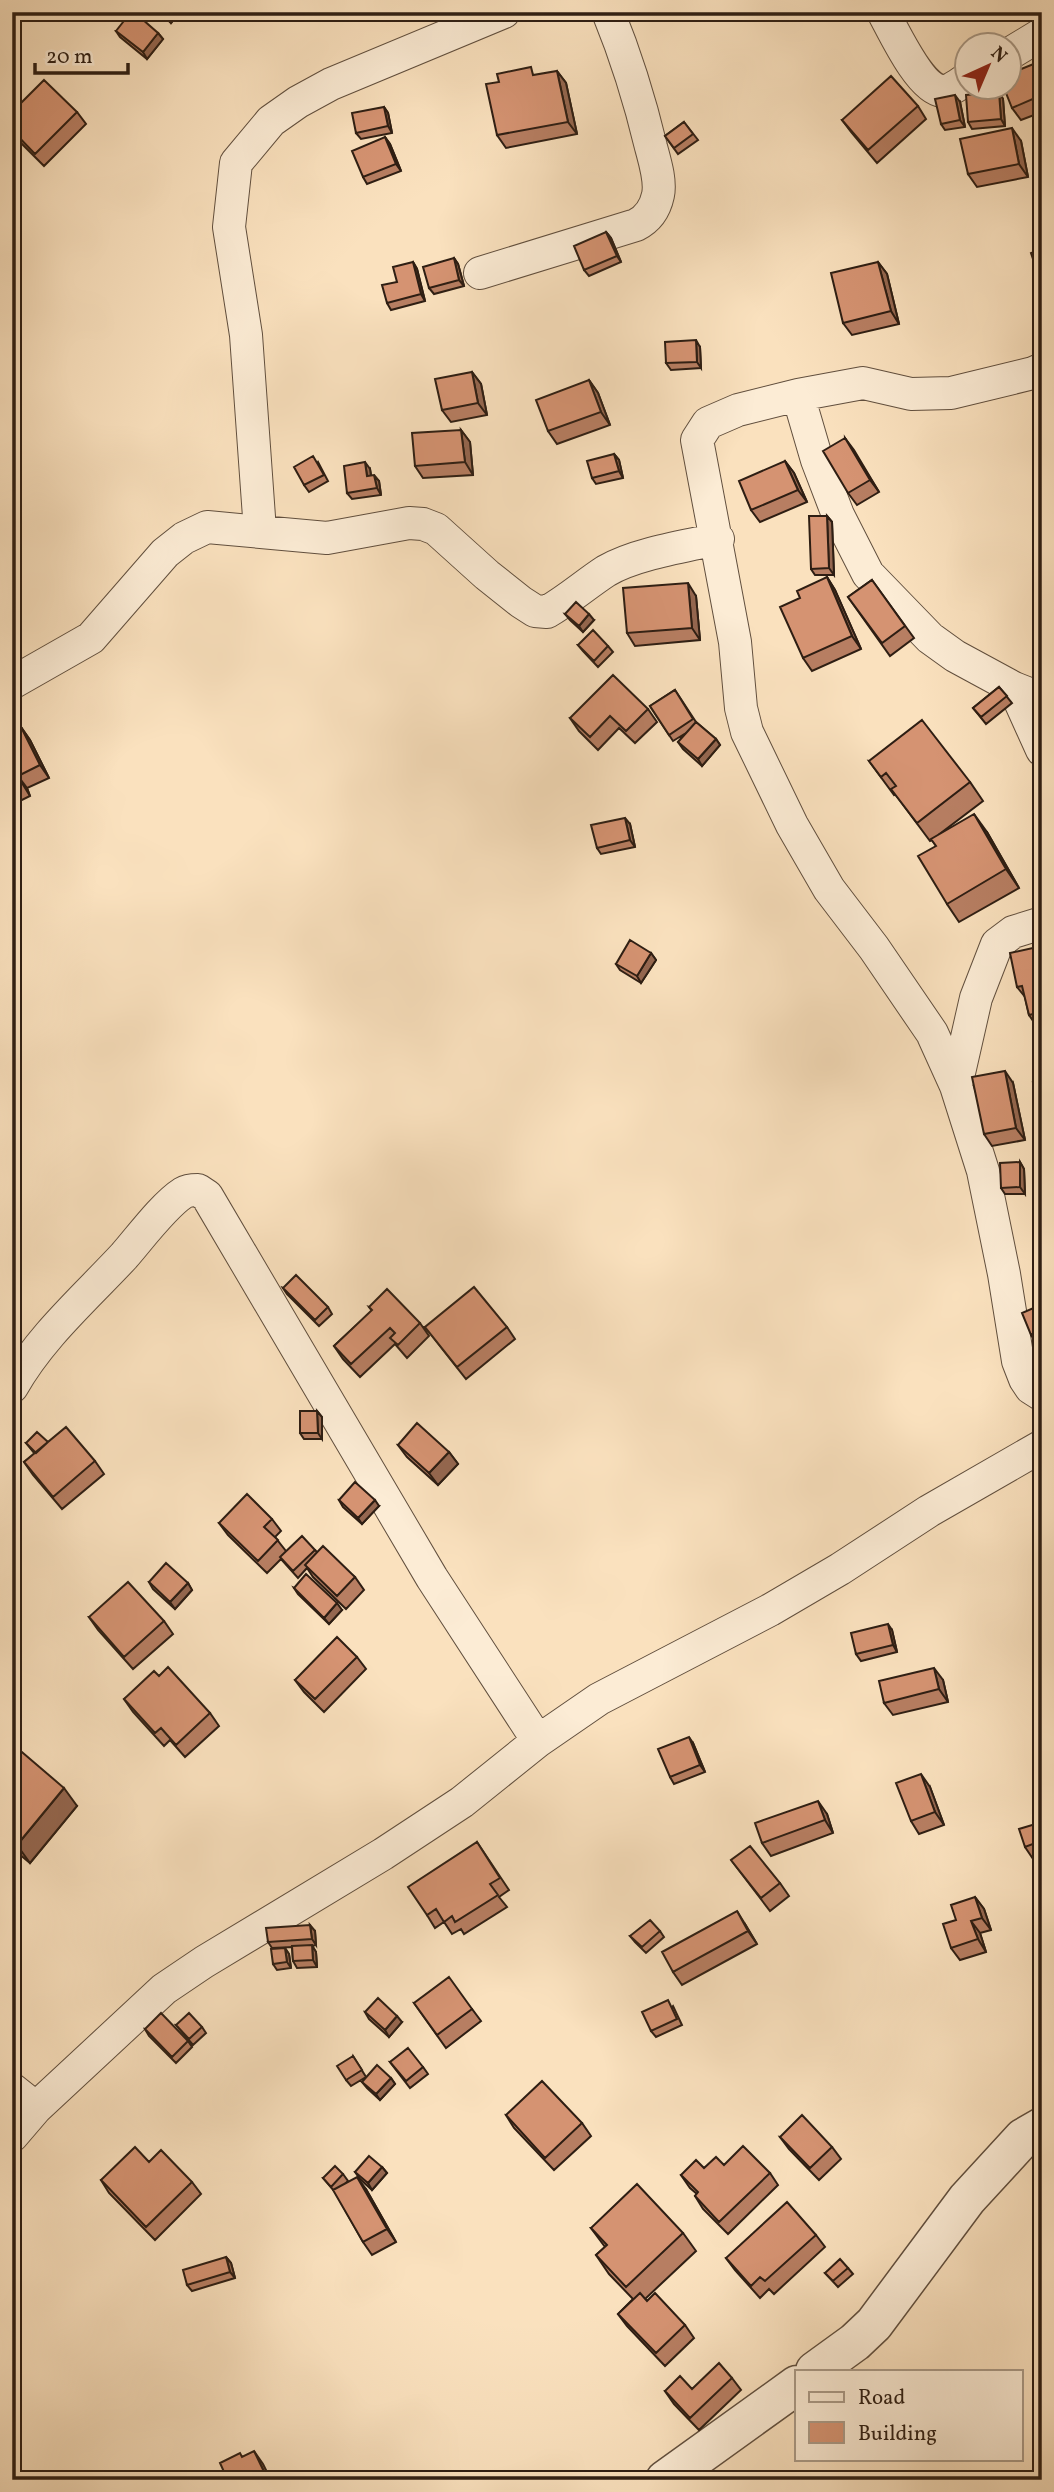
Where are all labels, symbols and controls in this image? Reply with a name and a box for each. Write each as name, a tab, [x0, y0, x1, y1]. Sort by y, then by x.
scale bar	[35, 32, 128, 76]
north arrow	[953, 32, 1023, 102]
text: N	[984, 41, 1013, 69]
text: 20 m	[46, 43, 92, 72]
legend	[795, 2370, 1023, 2460]
text: Road	[858, 2384, 905, 2413]
text: Building	[858, 2420, 937, 2449]

